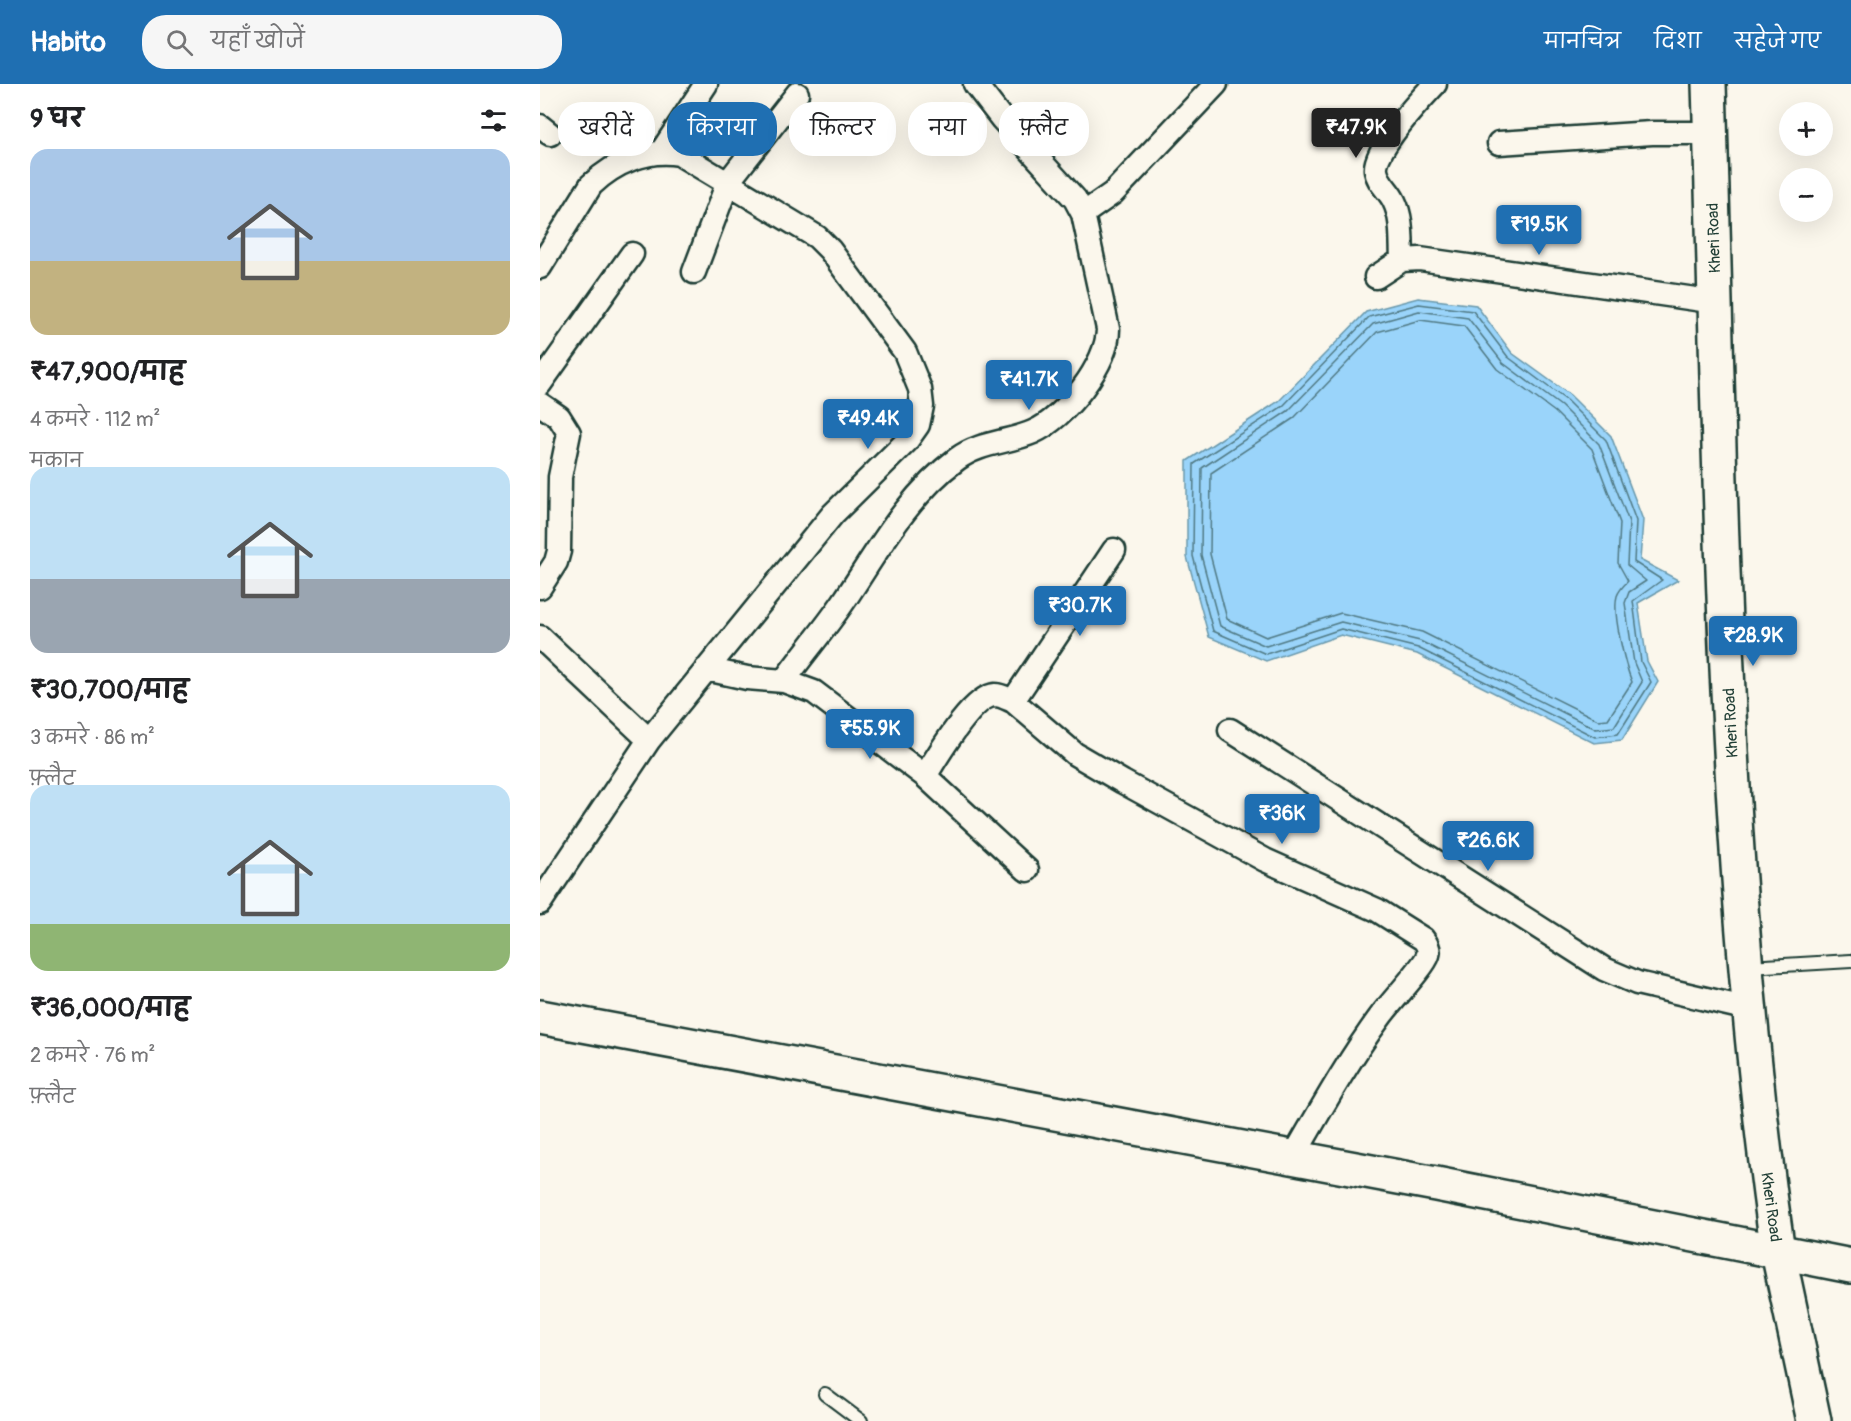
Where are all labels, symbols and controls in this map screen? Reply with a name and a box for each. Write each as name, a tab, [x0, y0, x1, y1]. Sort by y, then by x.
search box	[142, 15, 562, 69]
text: Habito	[30, 25, 106, 60]
icon: search	[163, 26, 196, 59]
text: यहाँ खोजें	[211, 27, 305, 55]
text: मानचित्र	[1544, 28, 1621, 55]
text: दिशा	[1654, 28, 1702, 55]
text: सहेजे गए	[1735, 28, 1821, 55]
chip: खरीदें	[558, 102, 655, 156]
chip: किराया	[667, 102, 777, 156]
chip: फ़िल्टर	[789, 102, 896, 156]
chip: नया	[908, 102, 987, 156]
chip: फ़्लैट	[999, 102, 1089, 156]
map controls	[1779, 102, 1833, 222]
button: +	[1779, 102, 1833, 156]
text: 9 घर	[30, 103, 84, 135]
icon: filters	[477, 104, 510, 137]
pin: ₹47.9K	[1307, 108, 1405, 159]
text: ₹47.9K	[1326, 115, 1386, 140]
button: −	[1779, 168, 1833, 222]
icon: home	[216, 188, 324, 296]
street label: Kheri Road	[1703, 203, 1725, 273]
pin: ₹19.5K	[1490, 205, 1588, 256]
text: ₹19.5K	[1510, 212, 1568, 237]
text: ₹47,900/माह	[30, 356, 185, 388]
pin: ₹41.7K	[980, 360, 1078, 411]
text: ₹41.7K	[1000, 367, 1058, 392]
pin: ₹49.4K	[819, 399, 917, 450]
text: ₹49.4K	[837, 406, 899, 431]
text: 4 कमरे · 112 m²	[30, 407, 160, 432]
text: मकान	[30, 448, 83, 473]
icon: home	[216, 506, 324, 614]
pin: ₹30.7K	[1031, 586, 1129, 637]
text: ₹30.7K	[1048, 593, 1112, 618]
pin: ₹28.9K	[1704, 616, 1802, 667]
text: ₹28.9K	[1723, 623, 1783, 648]
text: ₹30,700/माह	[30, 674, 189, 706]
street label: Kheri Road	[1719, 687, 1743, 759]
pin: ₹55.9K	[821, 709, 919, 760]
text: ₹55.9K	[840, 716, 900, 741]
text: 3 कमरे · 86 m²	[30, 725, 155, 750]
text: फ़्लैट	[30, 766, 76, 791]
pin: ₹36K	[1246, 794, 1318, 845]
text: ₹36K	[1259, 801, 1305, 826]
pin: ₹26.6K	[1439, 821, 1537, 872]
icon: home	[216, 824, 324, 932]
text: ₹26.6K	[1457, 828, 1519, 853]
text: ₹36,000/माह	[30, 992, 190, 1024]
text: 2 कमरे · 76 m²	[30, 1043, 155, 1068]
text: फ़्लैट	[30, 1084, 76, 1109]
street label: Kheri Road	[1756, 1171, 1786, 1243]

